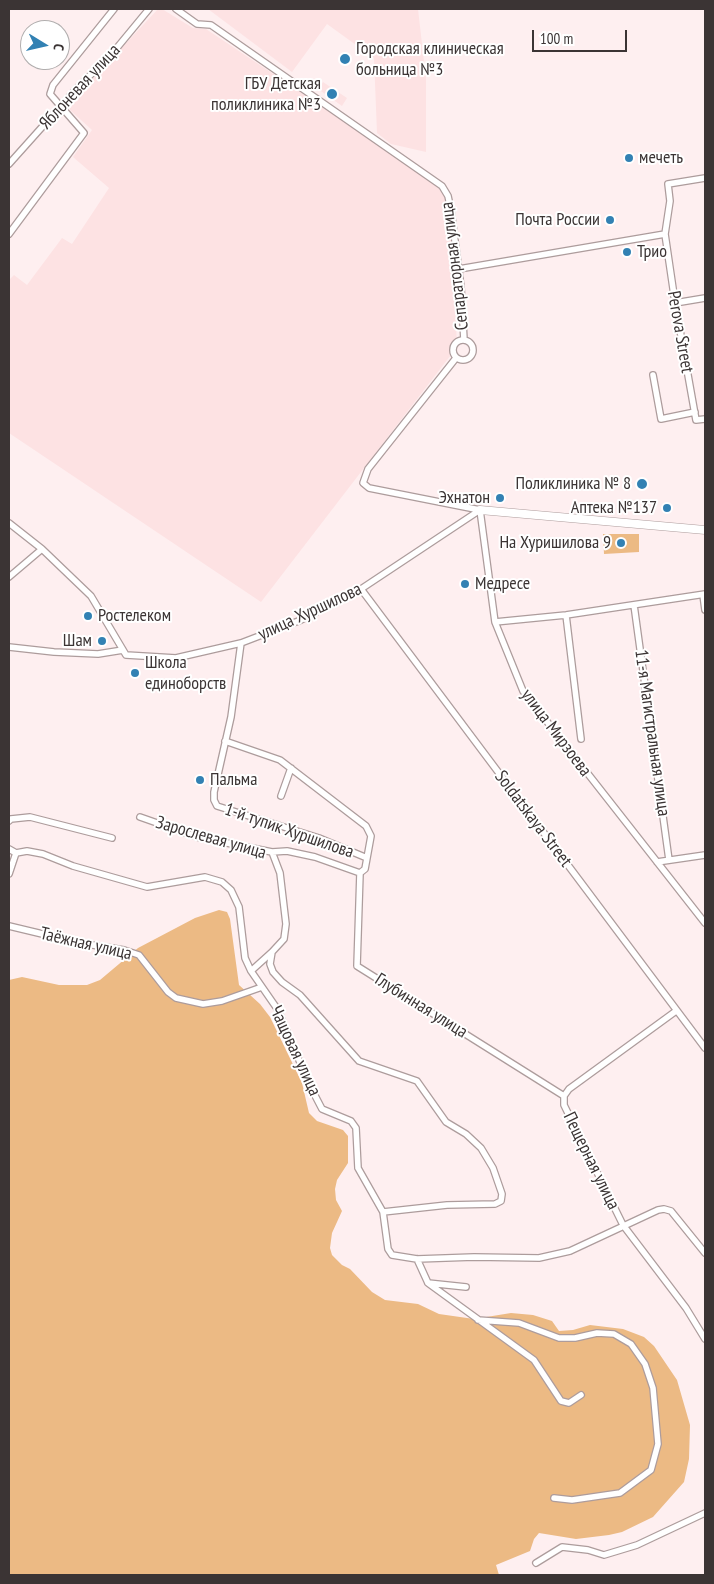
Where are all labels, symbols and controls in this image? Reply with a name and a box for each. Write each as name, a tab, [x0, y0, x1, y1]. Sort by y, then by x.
north arrow	[20, 20, 70, 70]
scale bar	[534, 20, 629, 52]
text: 100 m	[540, 29, 573, 48]
place label: Городская клиническая больница №3	[356, 38, 504, 80]
street label: Яблоневая улица	[35, 40, 125, 134]
text: С	[49, 43, 68, 52]
marker: Городская клиническая больница №3	[338, 52, 352, 66]
place label: ГБУ Детская поликлиника №3	[211, 73, 321, 116]
marker: ГБУ Детская поликлиника №3	[325, 87, 339, 101]
place label: мечеть	[639, 147, 683, 169]
marker: мечеть	[623, 152, 635, 164]
street label: Сепараторная улица	[436, 201, 474, 331]
place label: Почта России	[515, 209, 600, 231]
marker: Почта России	[604, 214, 616, 226]
place label: Трио	[637, 241, 667, 263]
marker: Трио	[621, 246, 633, 258]
street label: Perova Street	[662, 289, 698, 375]
place label: Поликлиника № 8	[516, 473, 631, 495]
marker: Поликлиника № 8	[635, 477, 649, 491]
place label: Эхнатон	[438, 487, 490, 509]
marker: Эхнатон	[494, 492, 506, 504]
place label: Аптека №137	[571, 497, 657, 519]
marker: Аптека №137	[661, 502, 673, 514]
place label: На Хуришилова 9	[499, 532, 611, 554]
marker: На Хуришилова 9	[615, 537, 627, 549]
place label: Медресе	[475, 573, 530, 595]
marker: Медресе	[459, 578, 471, 590]
street label: улица Хуршилова	[255, 579, 365, 645]
place label: Ростелеком	[98, 605, 171, 627]
marker: Ростелеком	[82, 610, 94, 622]
place label: Шам	[63, 630, 92, 652]
marker: Шам	[96, 635, 108, 647]
street label: 11-я Магистральная улица	[630, 648, 674, 818]
place label: Школа единоборств	[145, 652, 226, 694]
marker: Школа единоборств	[129, 667, 141, 679]
street label: улица Мирзоева	[516, 685, 596, 781]
street label: Soldatskaya Street	[490, 767, 576, 871]
place label: Пальма	[210, 769, 257, 791]
marker: Пальма	[194, 774, 206, 786]
street label: 1-й тупик Хуршилова	[222, 799, 356, 863]
street label: Зарослевая улица	[153, 812, 269, 864]
street label: Таёжная улица	[38, 923, 134, 965]
street label: Глубинная улица	[371, 969, 471, 1043]
street label: Чащовая улица	[265, 1003, 325, 1099]
street label: Пещерная улица	[558, 1109, 624, 1213]

